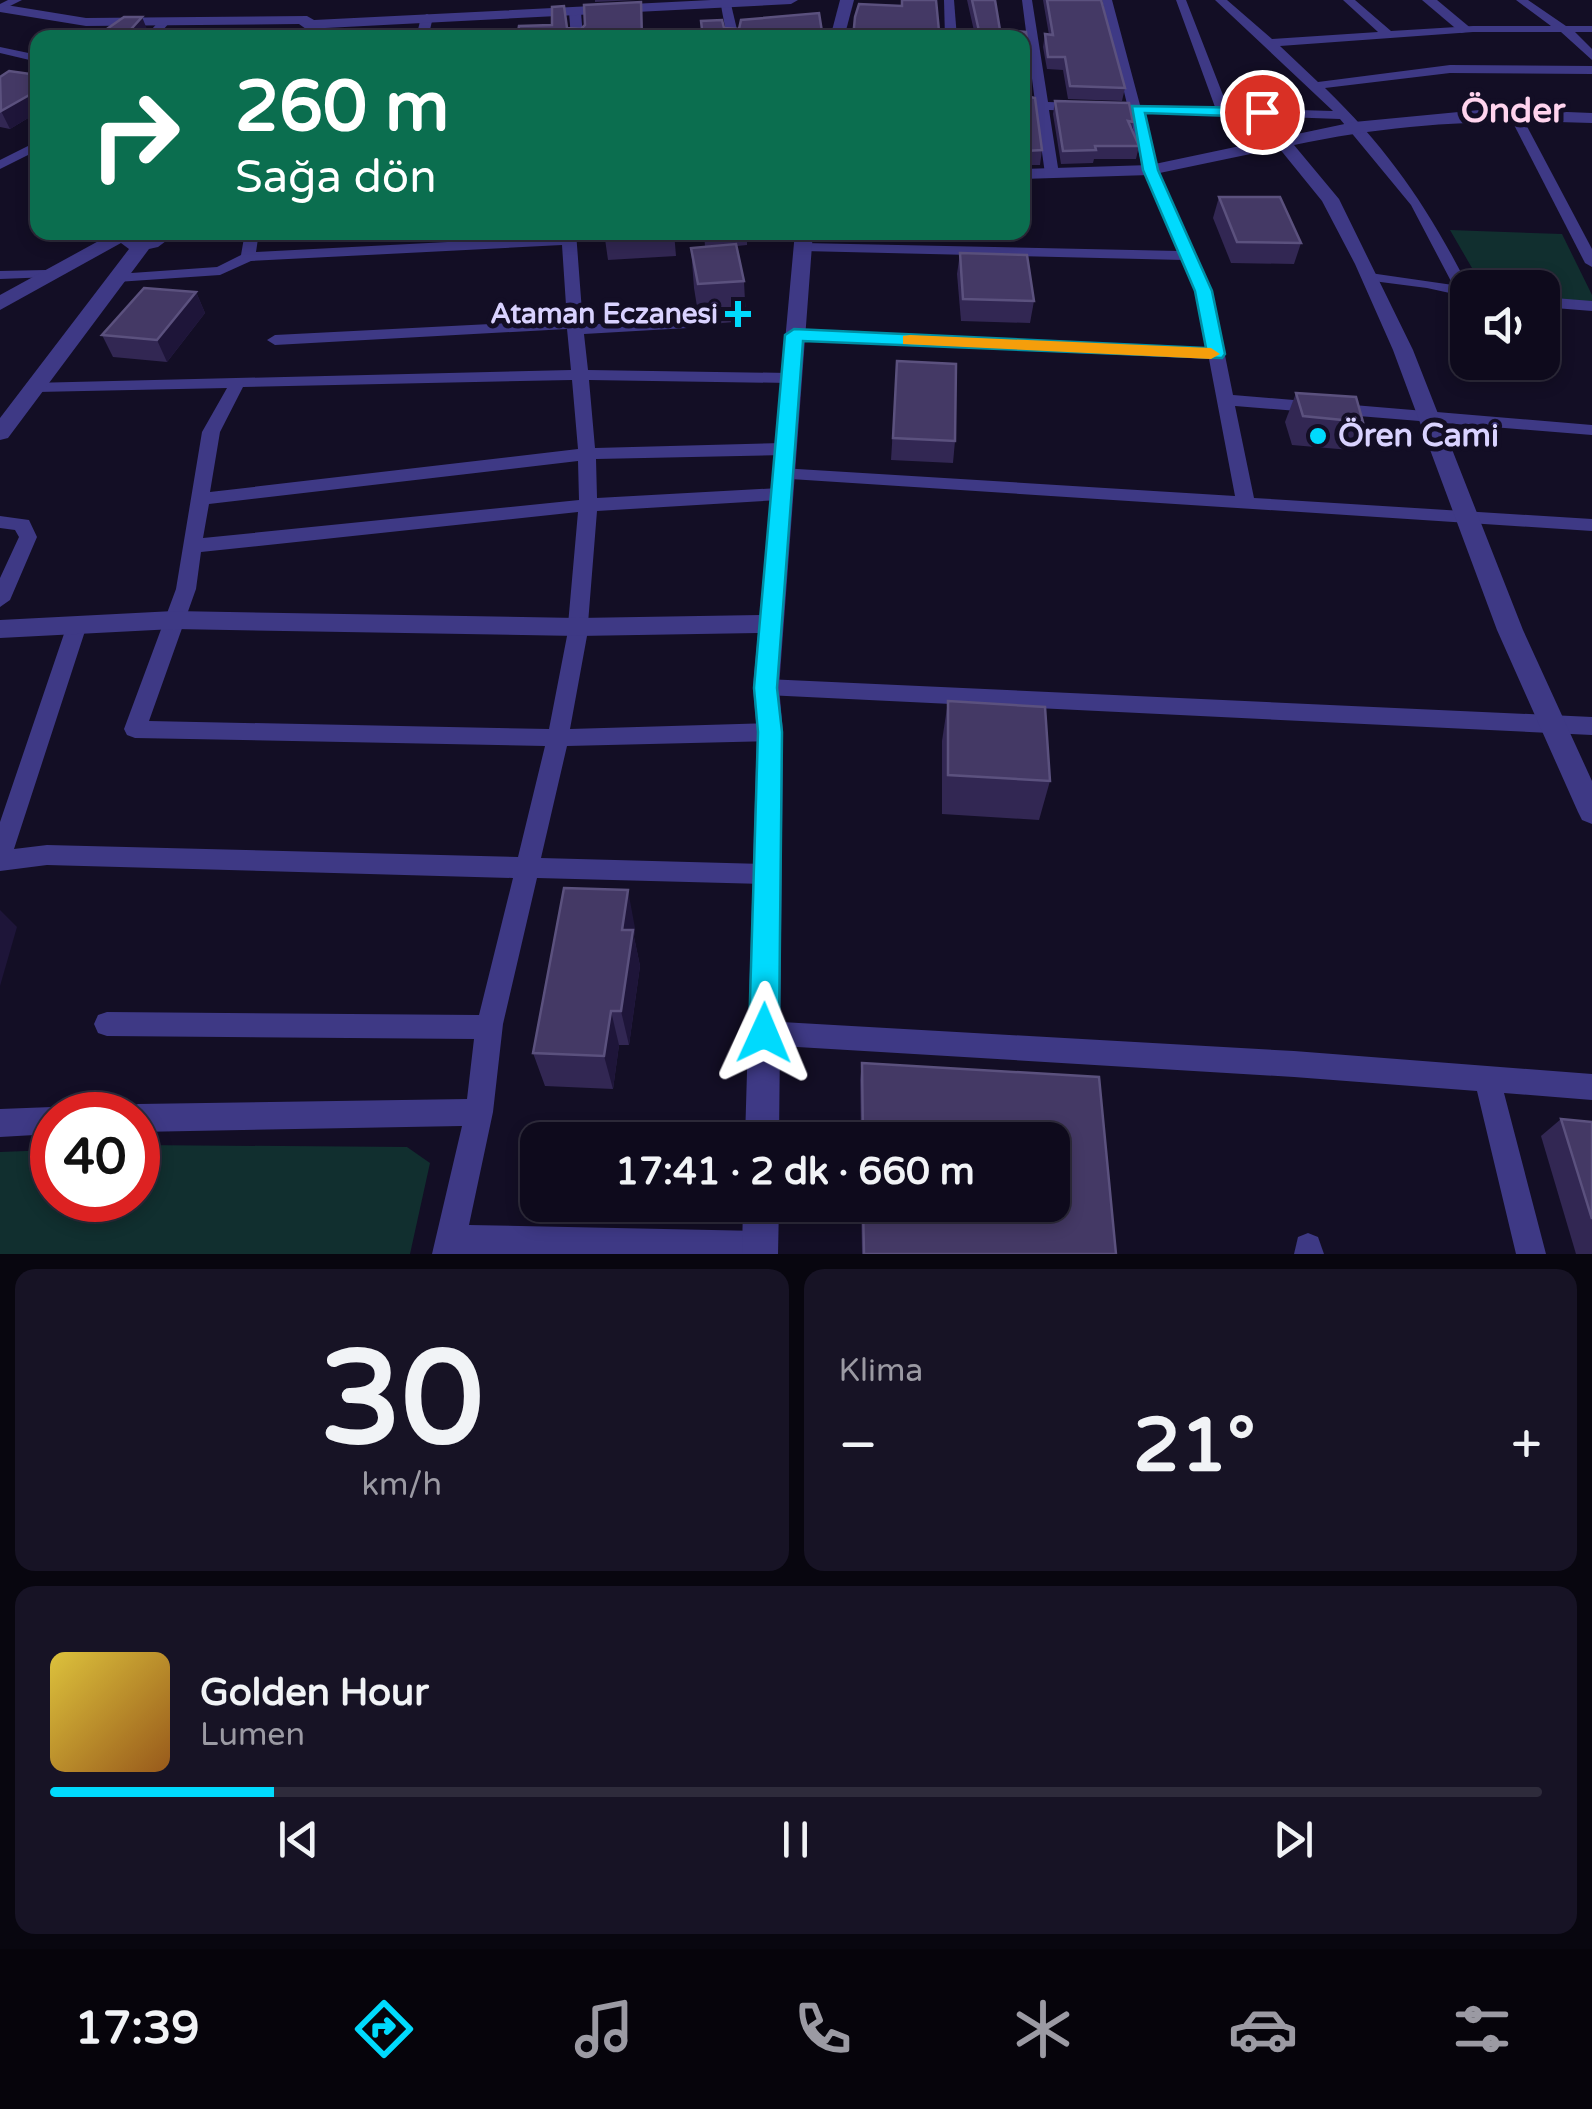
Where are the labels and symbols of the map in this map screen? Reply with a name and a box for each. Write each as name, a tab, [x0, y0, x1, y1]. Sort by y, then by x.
pin	[1220, 70, 1305, 155]
district label: Önder	[1461, 90, 1566, 132]
place label: Ataman Eczanesi	[490, 297, 718, 331]
marker: Ataman Eczanesi	[727, 303, 749, 325]
place label: Ören Cami	[1338, 417, 1499, 455]
marker: Ören Cami	[1307, 425, 1329, 447]
position arrow	[712, 981, 816, 1085]
speed limit sign: 40	[30, 1092, 160, 1222]

